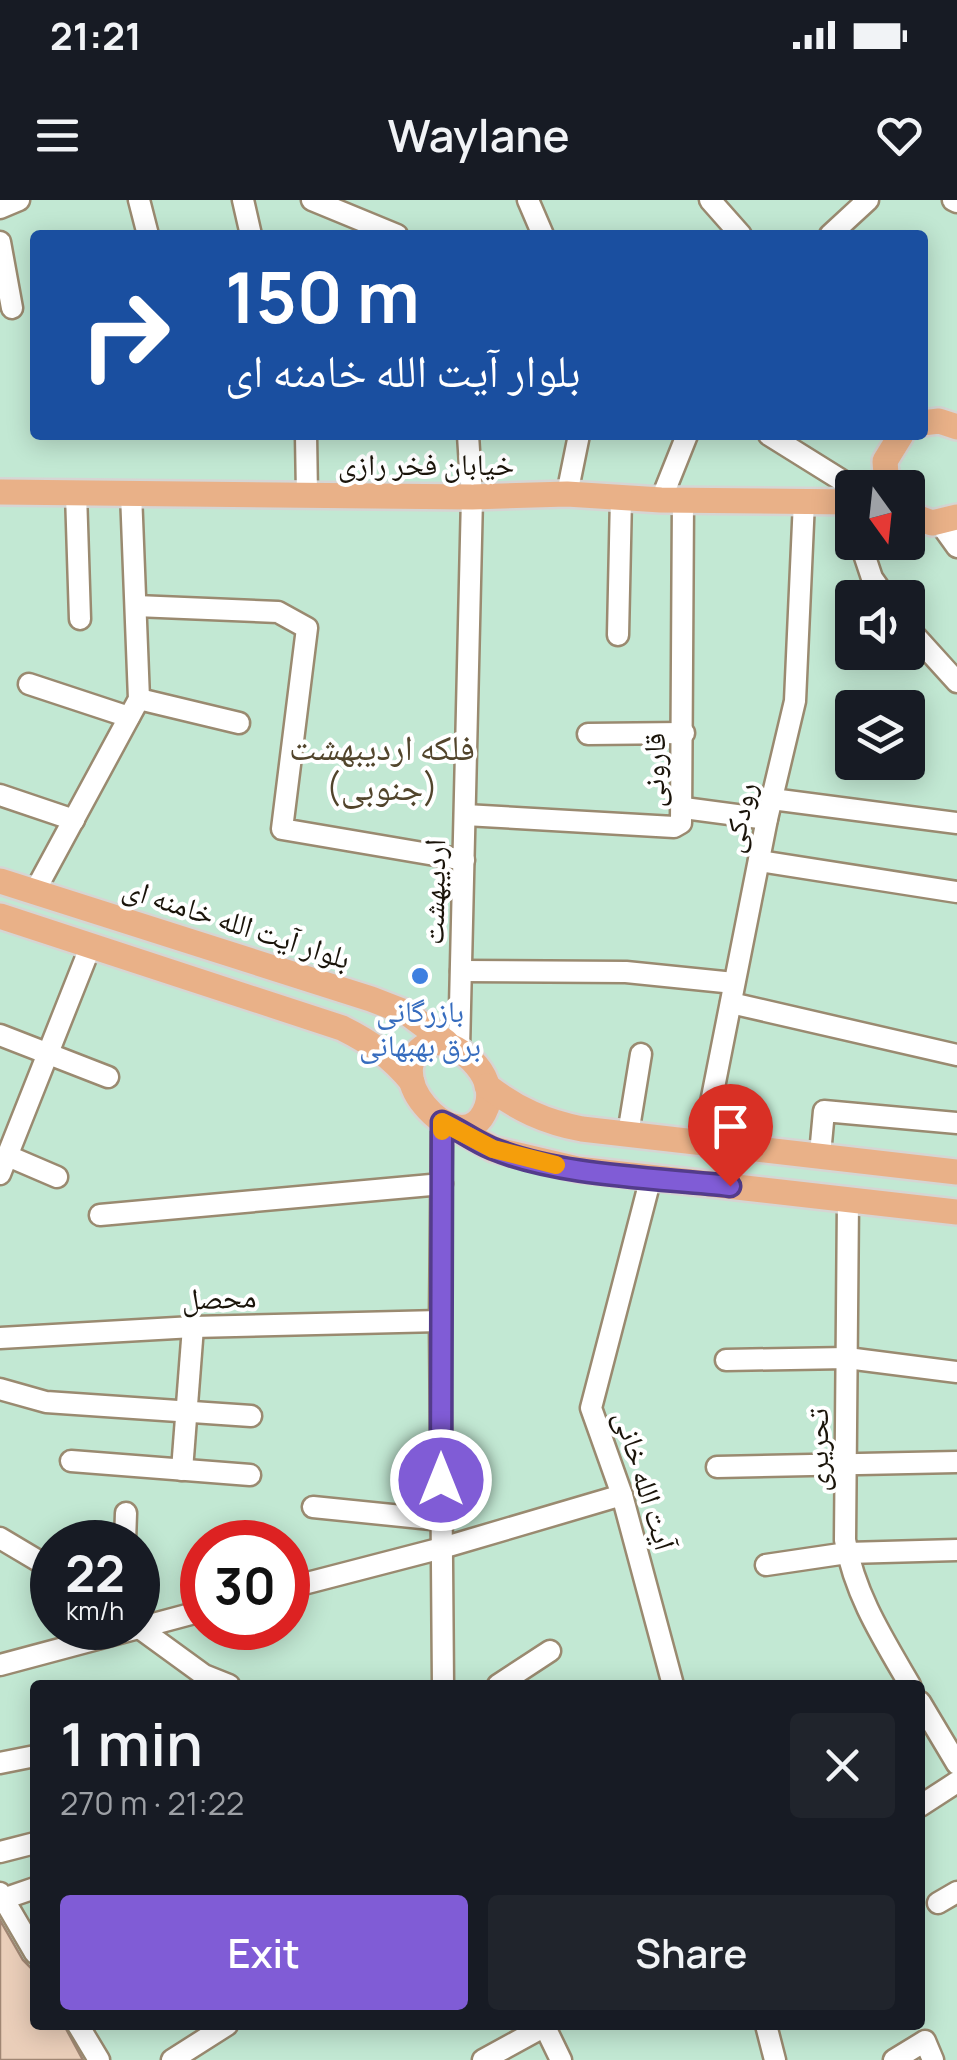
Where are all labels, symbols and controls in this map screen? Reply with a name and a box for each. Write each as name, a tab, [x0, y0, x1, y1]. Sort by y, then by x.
text: 21:21	[50, 9, 142, 61]
text: Waylane	[388, 104, 570, 166]
icon: menu	[30, 108, 85, 163]
icon: heart	[872, 108, 927, 163]
text: 150 m	[225, 248, 420, 344]
icon: right	[60, 270, 190, 400]
text: بلوار آیت الله خامنه ای	[225, 339, 581, 401]
street label: خیابان فخر رازی	[338, 443, 514, 484]
north arrow	[835, 470, 925, 560]
map controls	[835, 470, 925, 780]
button: sound	[835, 580, 925, 670]
button: layers	[835, 690, 925, 780]
district label: فلکه اردیبهشت (جنوبی)	[289, 723, 475, 811]
street label: قارونی	[632, 732, 674, 808]
street label: رودکی	[711, 778, 765, 856]
street label: اردیبهشت	[412, 839, 454, 945]
street label: بلوار آیت الله خامنه ای	[118, 866, 356, 978]
marker: بازرگانی برق بهبهانی	[409, 965, 431, 987]
place label: بازرگانی برق بهبهانی	[359, 990, 481, 1065]
pin	[688, 1084, 773, 1187]
icon: arrive	[703, 1099, 758, 1154]
street label: محصل	[181, 1275, 257, 1319]
street label: آیت الله خانی	[605, 1405, 687, 1556]
street label: تحریری	[796, 1408, 837, 1492]
position arrow	[389, 1428, 493, 1532]
speed limit sign: 30	[180, 1520, 310, 1650]
text: 22	[65, 1539, 125, 1607]
text: km/h	[66, 1593, 124, 1628]
text: 1 min	[60, 1702, 203, 1784]
button: close	[790, 1713, 895, 1818]
text: 270 m · 21:22	[60, 1781, 244, 1825]
button: Exit	[60, 1895, 468, 2010]
button: Share	[488, 1895, 895, 2010]

